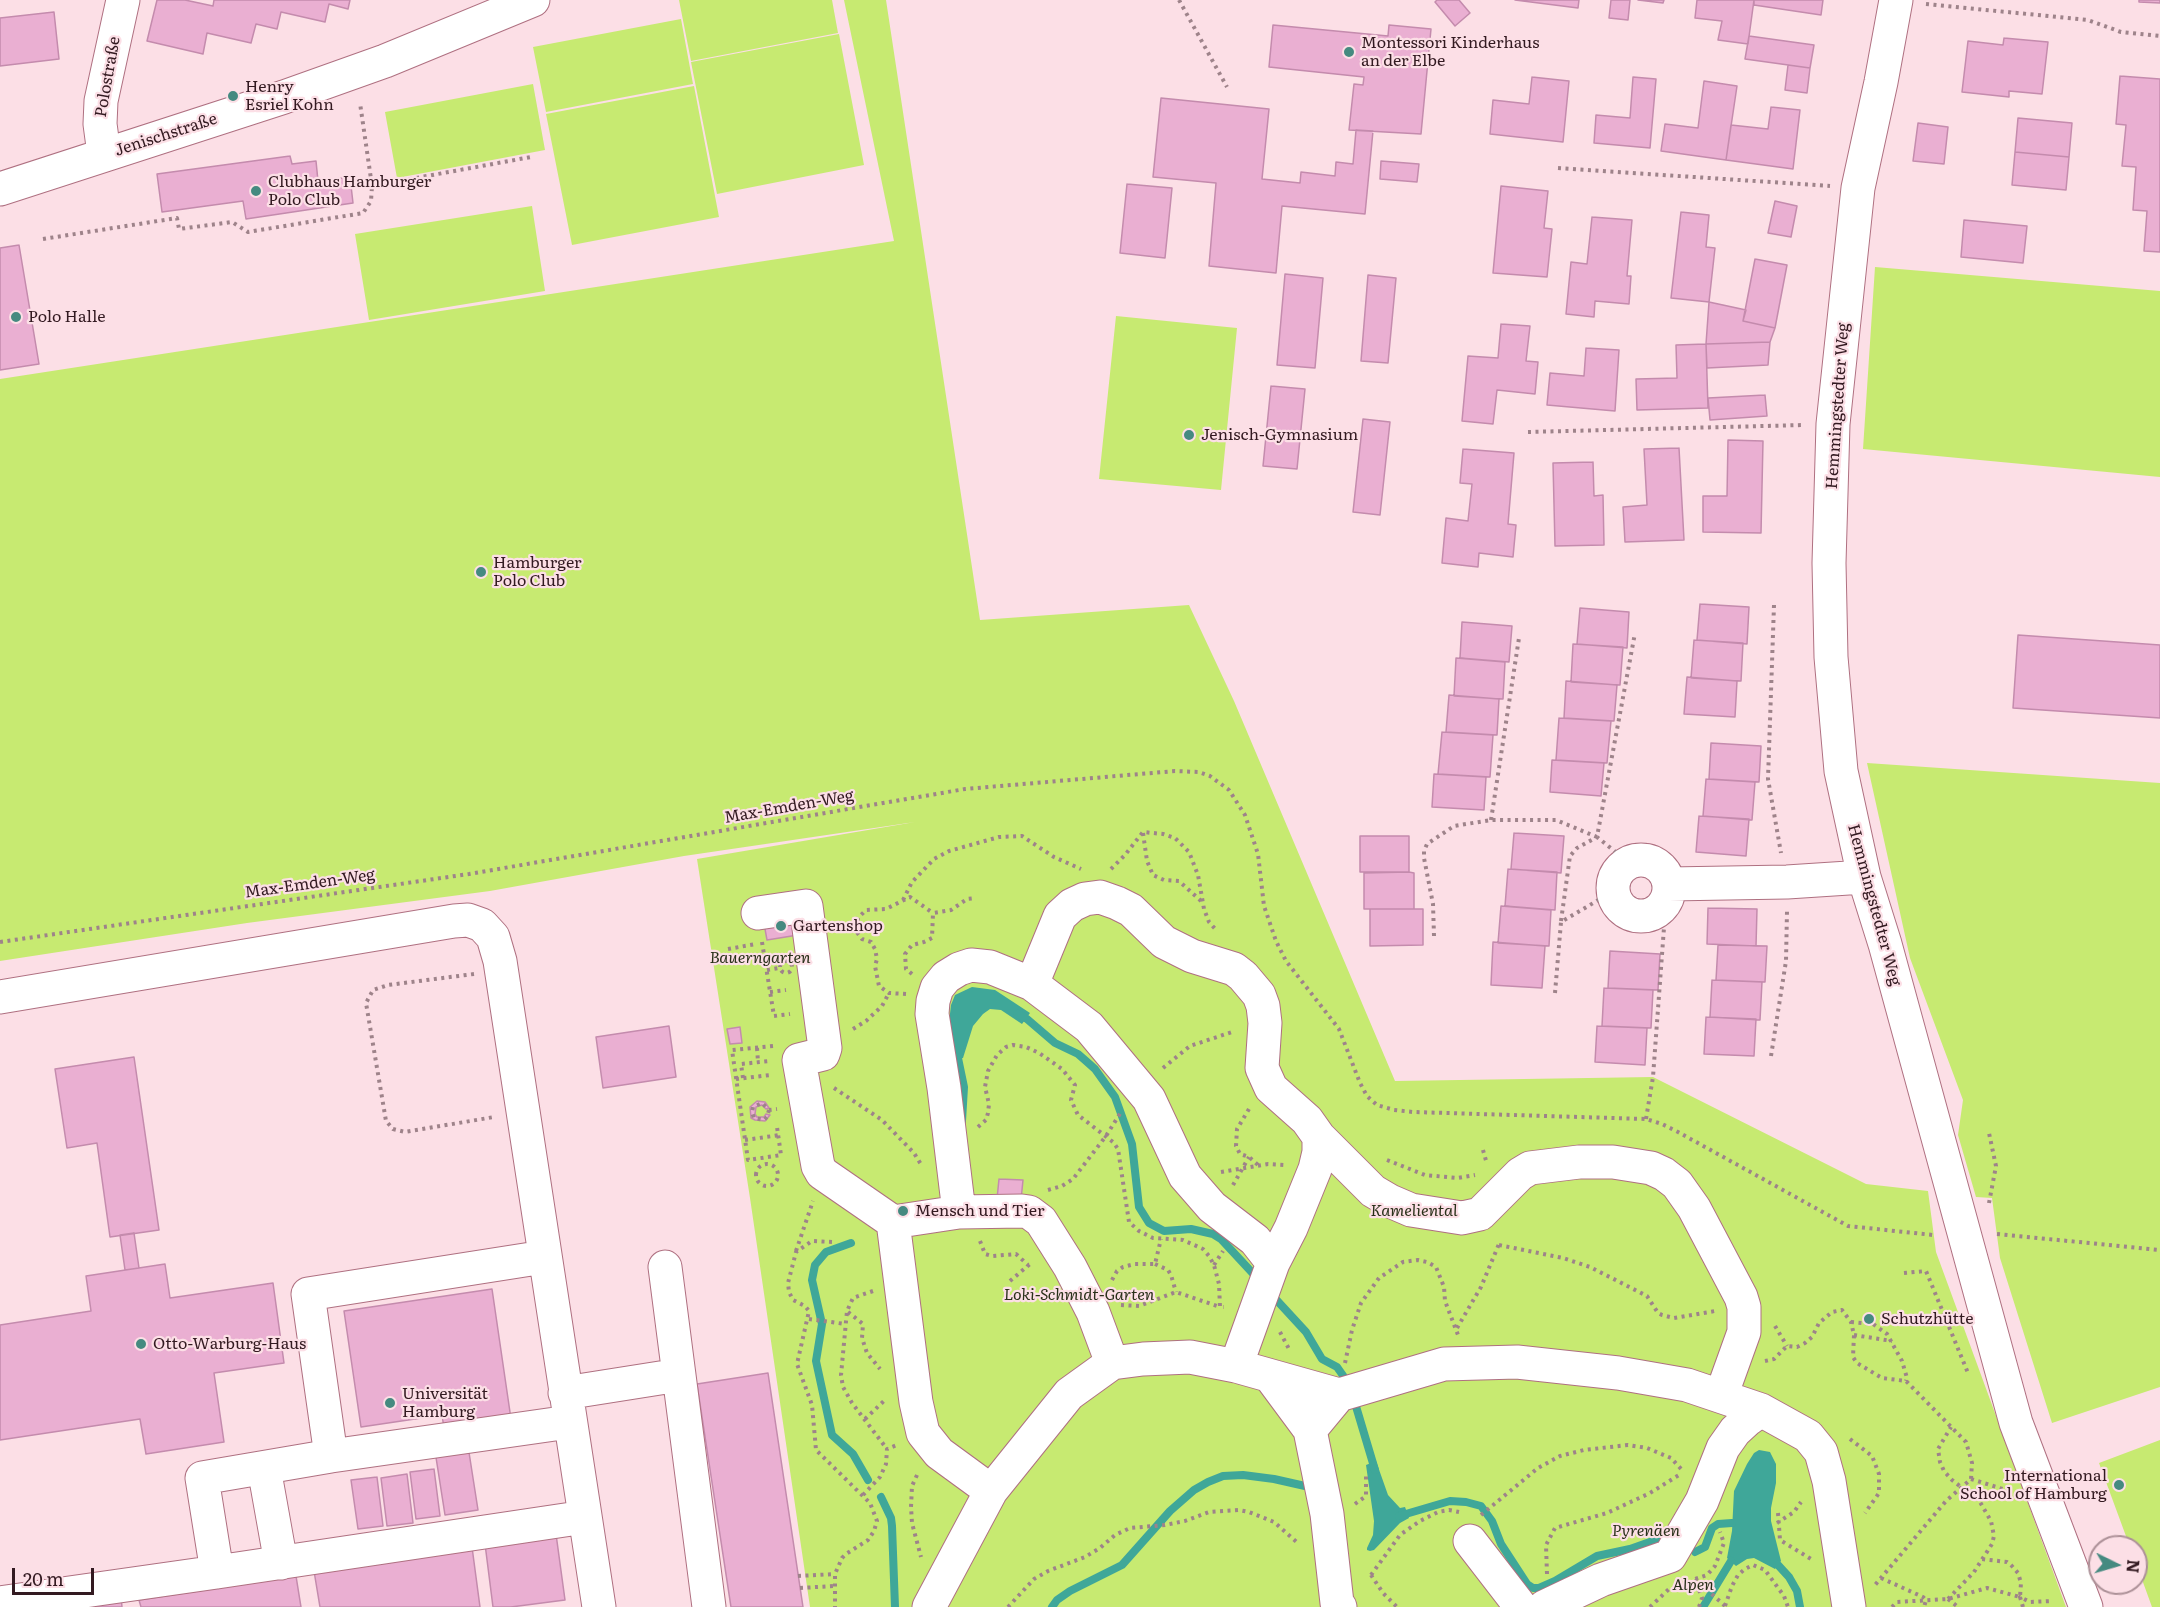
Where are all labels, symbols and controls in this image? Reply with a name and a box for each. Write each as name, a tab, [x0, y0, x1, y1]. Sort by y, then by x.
place label: Montessori Kinderhaus an der Elbe	[1361, 33, 1539, 71]
street label: Polostraße	[91, 35, 125, 119]
marker: Montessori Kinderhaus an der Elbe	[1342, 45, 1356, 59]
place label: Henry Esriel Kohn	[245, 77, 334, 115]
marker: Henry Esriel Kohn	[226, 89, 240, 103]
street label: Jenischstraße	[112, 109, 220, 161]
place label: Clubhaus Hamburger Polo Club	[268, 172, 431, 210]
marker: Clubhaus Hamburger Polo Club	[249, 184, 263, 198]
place label: Polo Halle	[28, 307, 105, 327]
marker: Polo Halle	[9, 310, 23, 324]
street label: Hemmingstedter Weg	[1823, 322, 1853, 490]
place label: Jenisch-Gymnasium	[1201, 425, 1358, 445]
marker: Jenisch-Gymnasium	[1182, 428, 1196, 442]
place label: Hamburger Polo Club	[493, 553, 582, 591]
marker: Hamburger Polo Club	[474, 565, 488, 579]
street label: Max-Emden-Weg	[723, 786, 855, 828]
street label: Hemmingstedter Weg	[1843, 822, 1905, 988]
street label: Max-Emden-Weg	[244, 865, 376, 903]
place label: Gartenshop	[793, 916, 883, 936]
marker: Gartenshop	[774, 919, 788, 933]
park label: Bauerngarten	[709, 948, 811, 968]
place label: Mensch und Tier	[915, 1201, 1045, 1221]
park label: Kameliental	[1370, 1201, 1458, 1221]
marker: Mensch und Tier	[896, 1204, 910, 1218]
park label: Loki-Schmidt-Garten	[1004, 1285, 1154, 1305]
place label: Schutzhütte	[1881, 1309, 1974, 1329]
marker: Schutzhütte	[1862, 1312, 1876, 1326]
place label: Otto-Warburg-Haus	[153, 1334, 306, 1354]
marker: Otto-Warburg-Haus	[134, 1337, 148, 1351]
place label: Universität Hamburg	[402, 1384, 488, 1422]
marker: Universität Hamburg	[383, 1396, 397, 1410]
place label: International School of Hamburg	[1960, 1466, 2107, 1504]
marker: International School of Hamburg	[2112, 1478, 2126, 1492]
park label: Pyrenäen	[1612, 1521, 1680, 1541]
north arrow	[2088, 1535, 2148, 1595]
scale bar	[15, 1556, 98, 1594]
text: N	[2121, 1559, 2146, 1574]
text: 20 m	[23, 1565, 64, 1592]
park label: Alpen	[1672, 1575, 1714, 1595]

